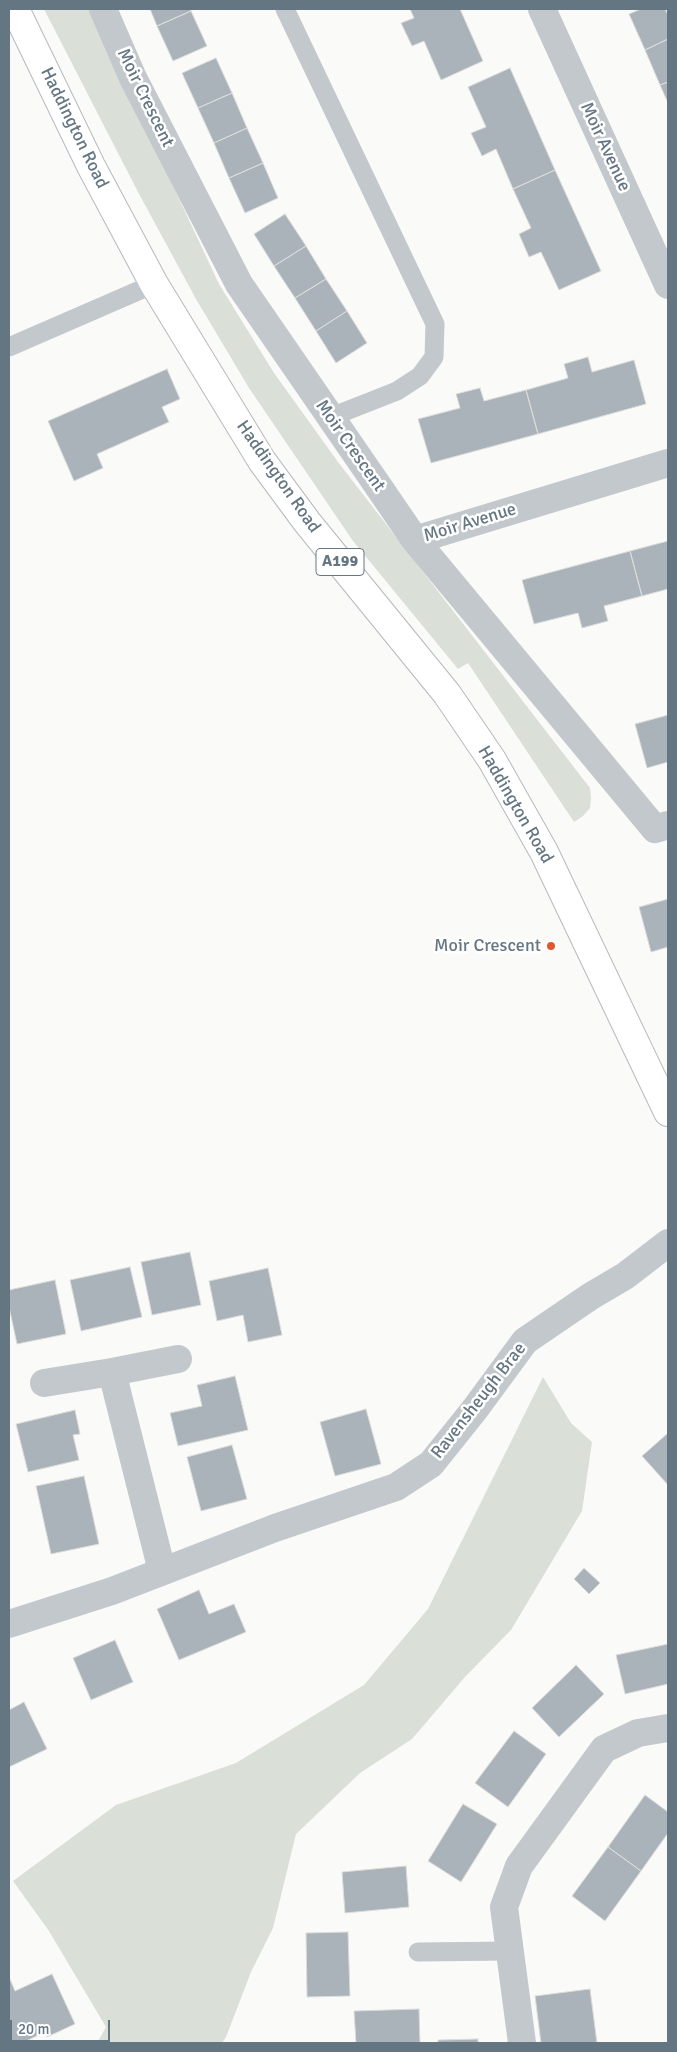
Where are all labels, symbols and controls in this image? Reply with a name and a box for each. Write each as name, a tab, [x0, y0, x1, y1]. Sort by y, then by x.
street label: Moir Crescent	[112, 45, 178, 151]
street label: Haddington Road	[35, 64, 113, 192]
street label: Moir Avenue	[575, 99, 635, 195]
street label: Moir Crescent	[310, 396, 390, 496]
street label: Haddington Road	[231, 417, 325, 537]
street label: Moir Avenue	[421, 499, 519, 547]
road number: A199	[316, 548, 364, 576]
street label: Haddington Road	[473, 742, 557, 868]
place label: Moir Crescent	[434, 935, 541, 957]
marker: Moir Crescent	[545, 940, 557, 952]
street label: Ravensheugh Brae	[427, 1339, 531, 1463]
scale bar	[12, 2010, 112, 2042]
text: 20 m	[18, 2020, 49, 2038]

